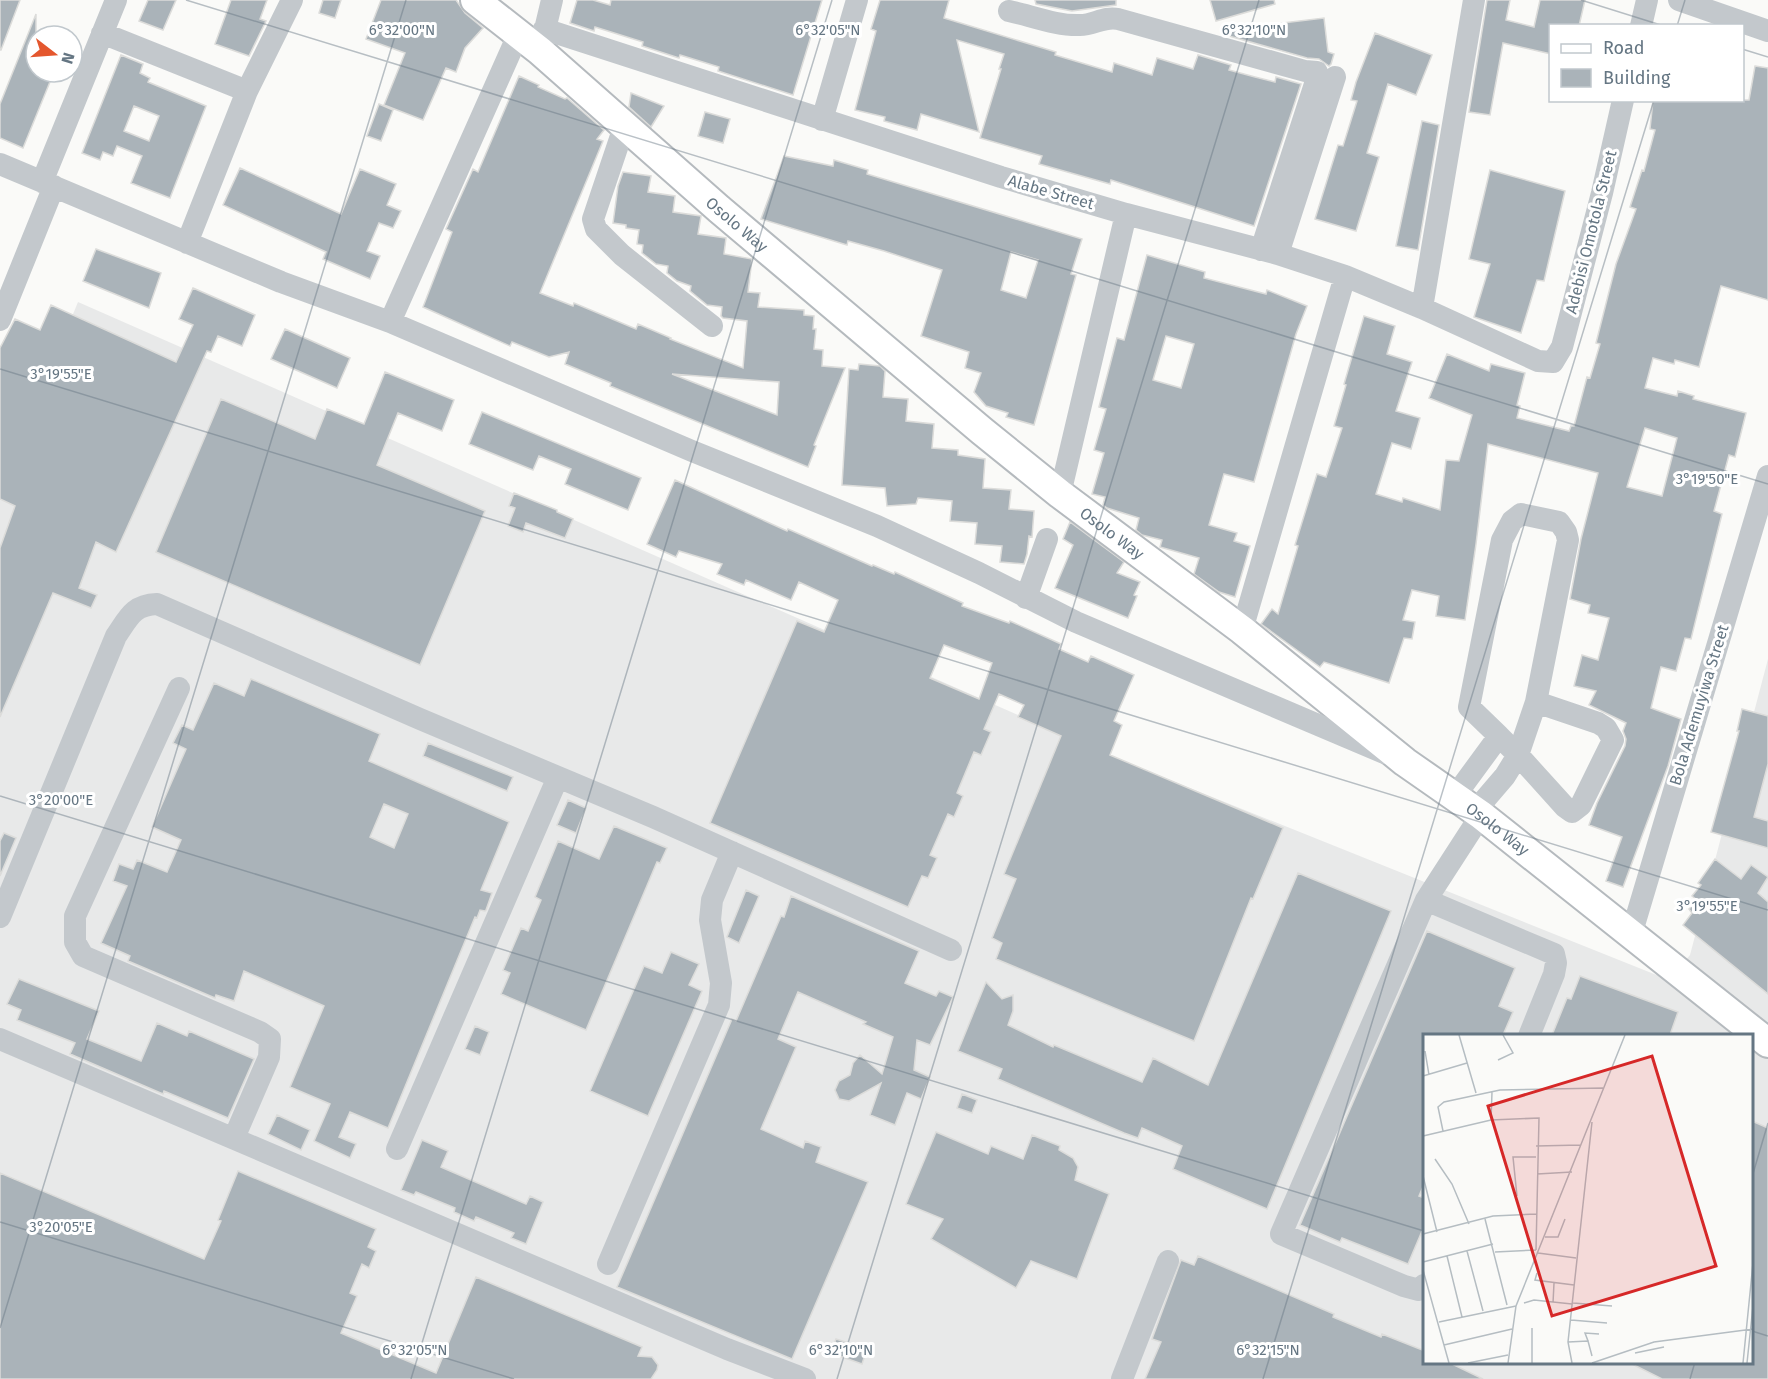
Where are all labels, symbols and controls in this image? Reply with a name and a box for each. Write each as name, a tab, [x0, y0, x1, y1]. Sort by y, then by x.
text: 6°32'00"N	[369, 21, 435, 39]
text: 6°32'05"N	[795, 21, 861, 39]
text: 6°32'10"N	[1222, 21, 1286, 39]
north arrow	[24, 24, 84, 84]
legend	[1549, 24, 1744, 102]
text: Road	[1603, 37, 1645, 59]
text: N	[57, 50, 79, 66]
text: Building	[1603, 67, 1671, 89]
street label: Adebisi Omotola Street	[1562, 148, 1621, 316]
street label: Alabe Street	[1006, 171, 1096, 213]
street label: Osolo Way	[702, 193, 772, 256]
text: 3°19'55"E	[30, 365, 92, 383]
text: 3°19'50"E	[1676, 470, 1738, 488]
street label: Osolo Way	[1076, 503, 1148, 563]
street label: Bola Ademuyiwa Street	[1665, 622, 1733, 788]
text: 3°20'00"E	[29, 791, 93, 809]
street label: Osolo Way	[1462, 798, 1533, 859]
text: 3°19'55"E	[1676, 897, 1738, 915]
inset map	[1423, 1034, 1753, 1364]
text: 3°20'05"E	[29, 1218, 93, 1236]
text: 6°32'05"N	[382, 1341, 448, 1359]
text: 6°32'10"N	[809, 1341, 873, 1359]
text: 6°32'15"N	[1236, 1341, 1300, 1359]

